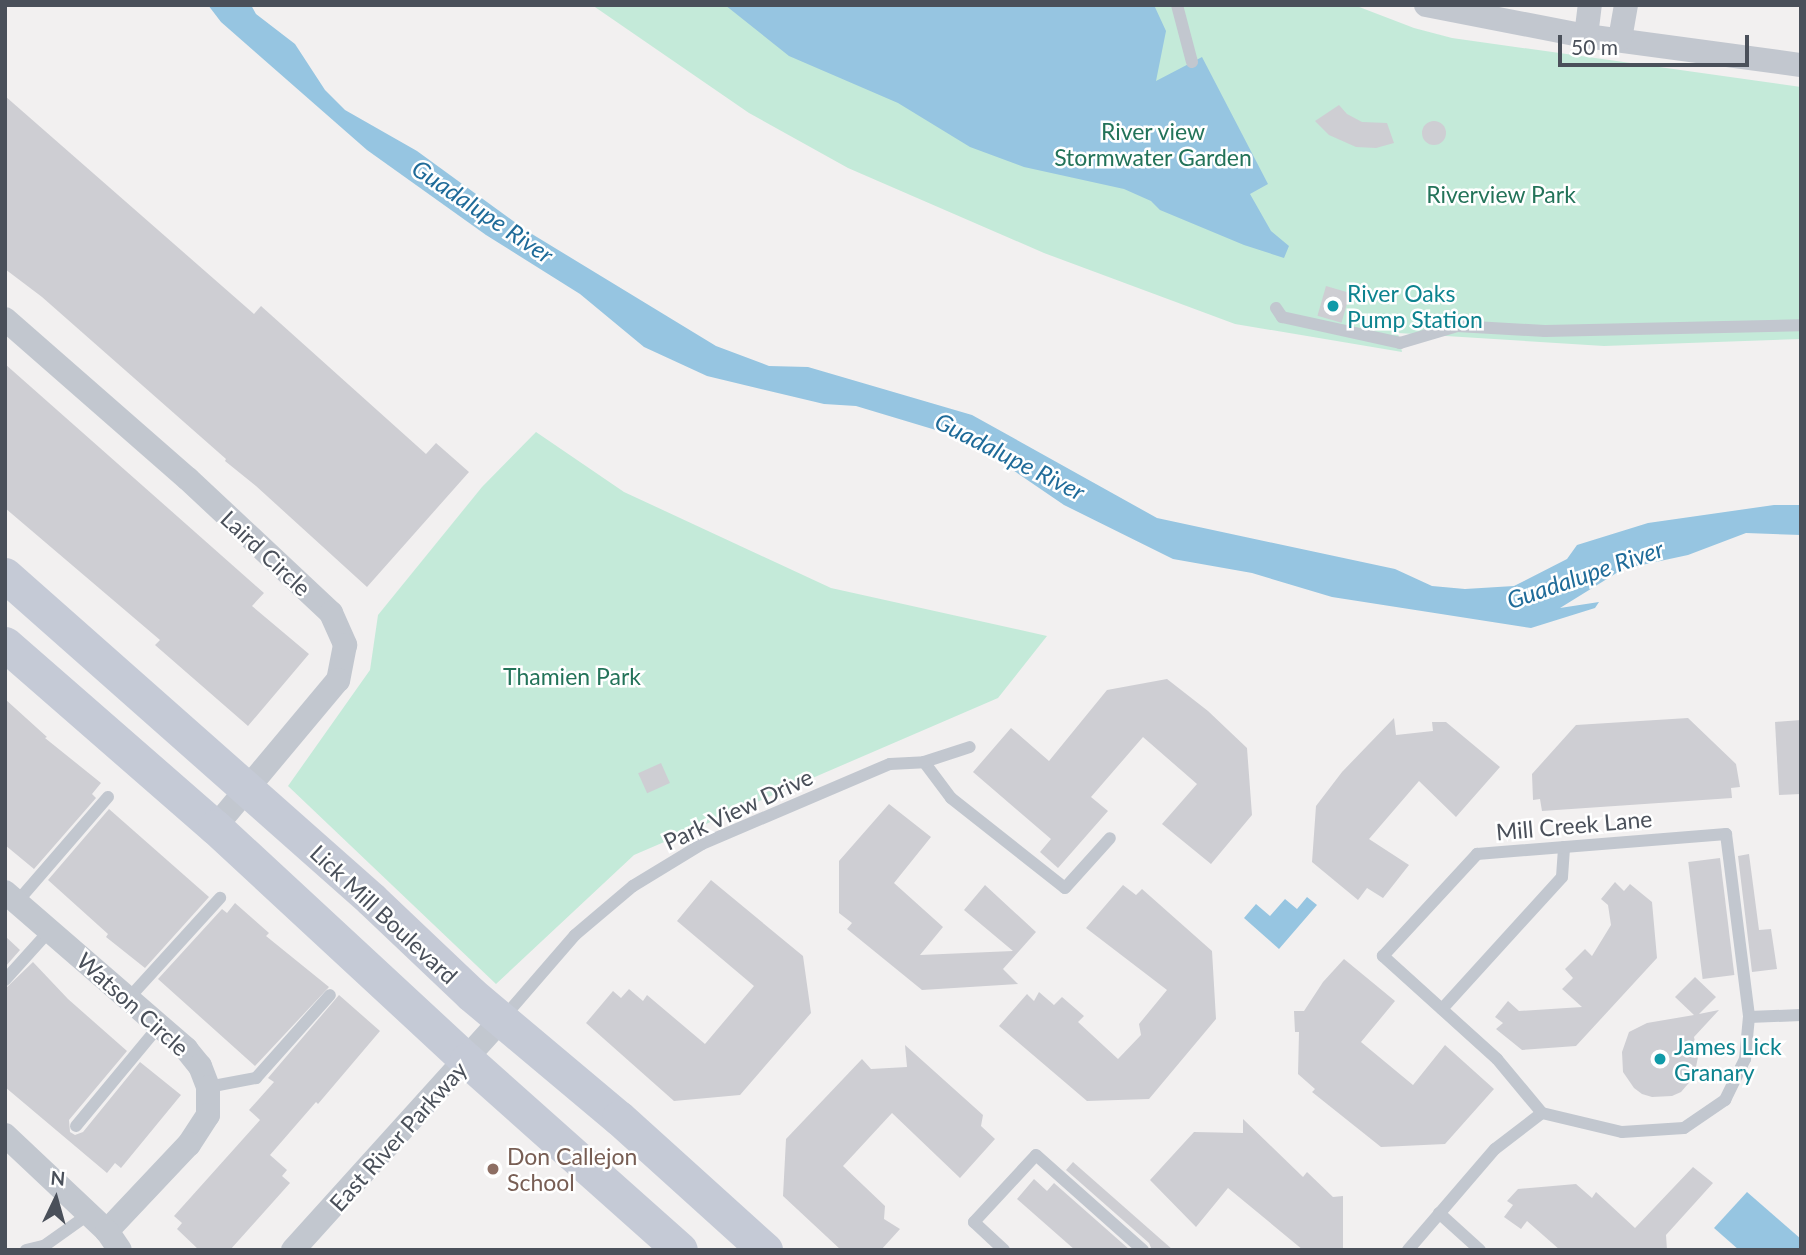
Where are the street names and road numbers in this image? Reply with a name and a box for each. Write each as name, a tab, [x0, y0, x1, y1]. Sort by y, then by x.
street label: Laird Circle	[215, 504, 317, 602]
street label: Park View Drive	[658, 762, 818, 856]
street label: Mill Creek Lane	[1495, 804, 1653, 846]
street label: Lick Mill Boulevard	[305, 839, 463, 989]
street label: Watson Circle	[71, 947, 195, 1061]
street label: East River Parkway	[323, 1055, 473, 1217]

